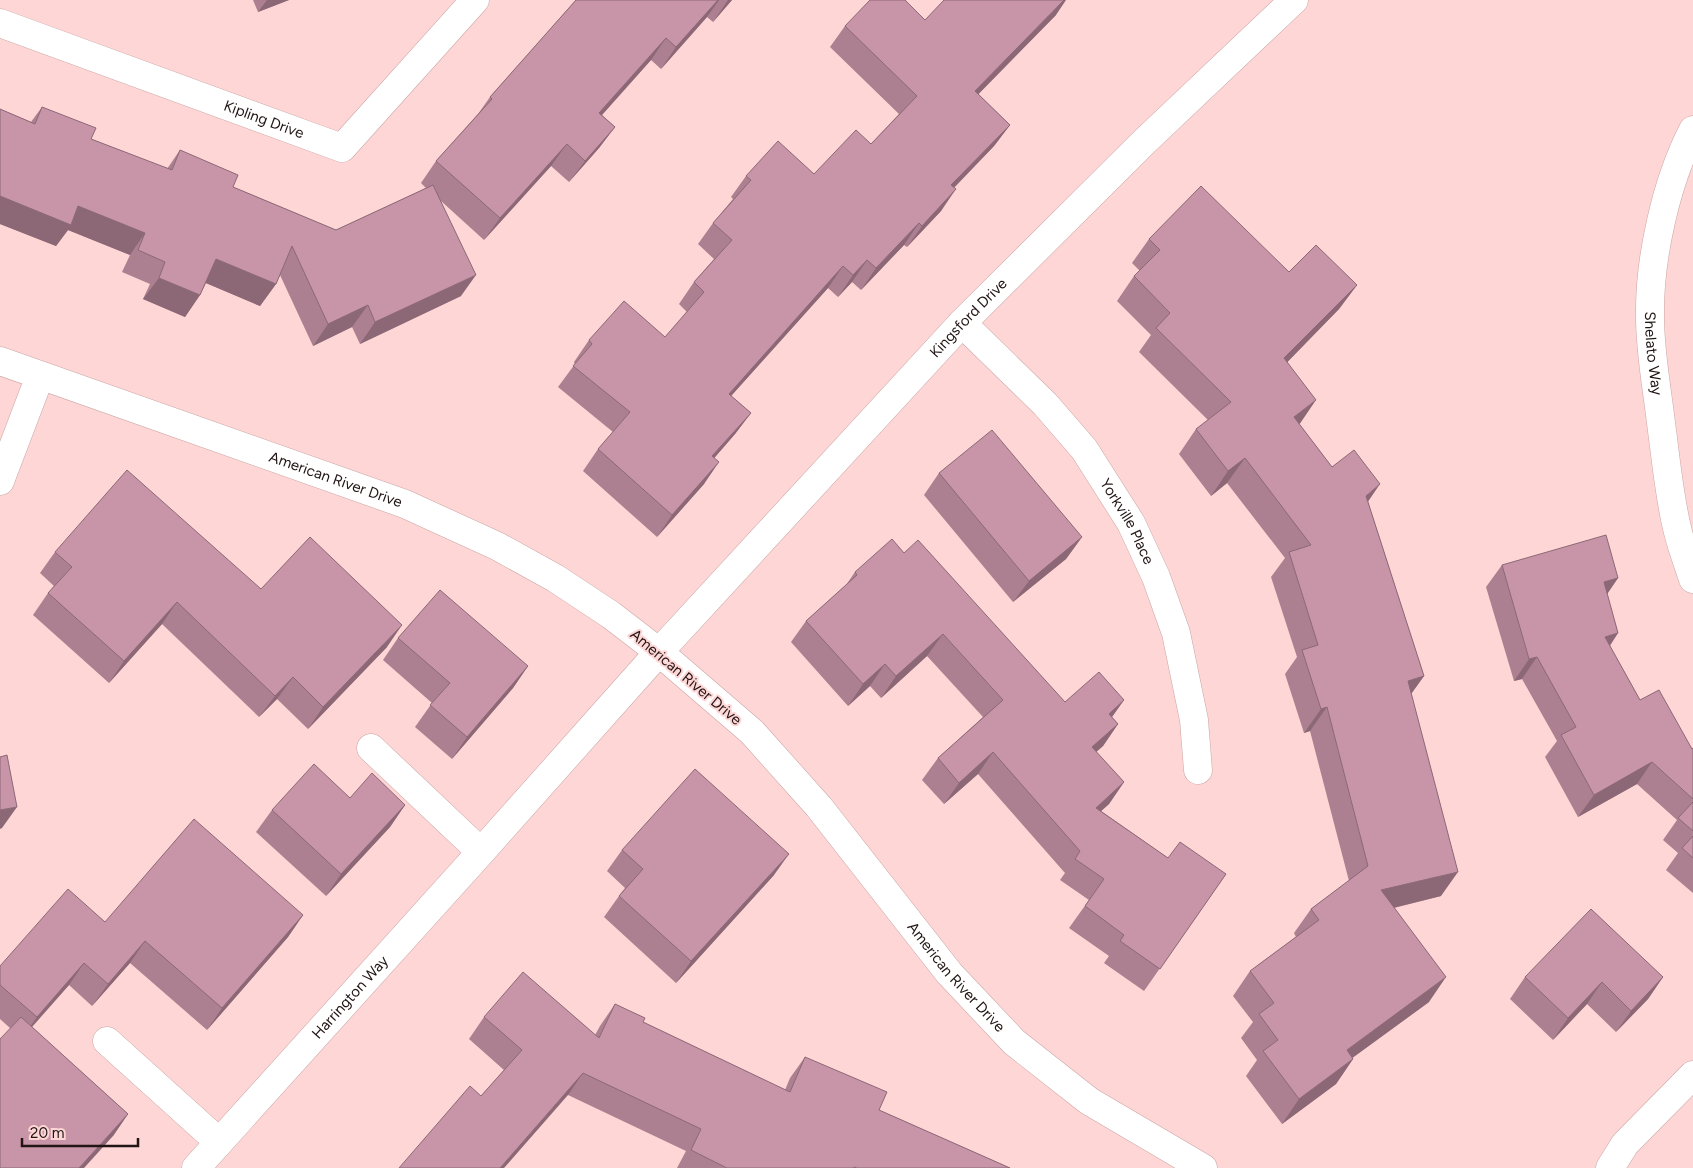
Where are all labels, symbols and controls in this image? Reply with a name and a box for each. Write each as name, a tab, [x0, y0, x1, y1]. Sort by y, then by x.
street label: Kipling Drive	[221, 97, 306, 142]
street label: Kingsford Drive	[926, 274, 1011, 361]
street label: Shelato Way	[1641, 311, 1666, 397]
street label: American River Drive	[267, 448, 405, 511]
street label: Yorkville Place	[1096, 475, 1158, 567]
street label: American River Drive	[627, 625, 745, 729]
street label: American River Drive	[904, 918, 1009, 1036]
street label: Harrington Way	[308, 952, 392, 1042]
scale bar	[22, 1116, 139, 1148]
text: 20 m	[30, 1124, 64, 1142]

